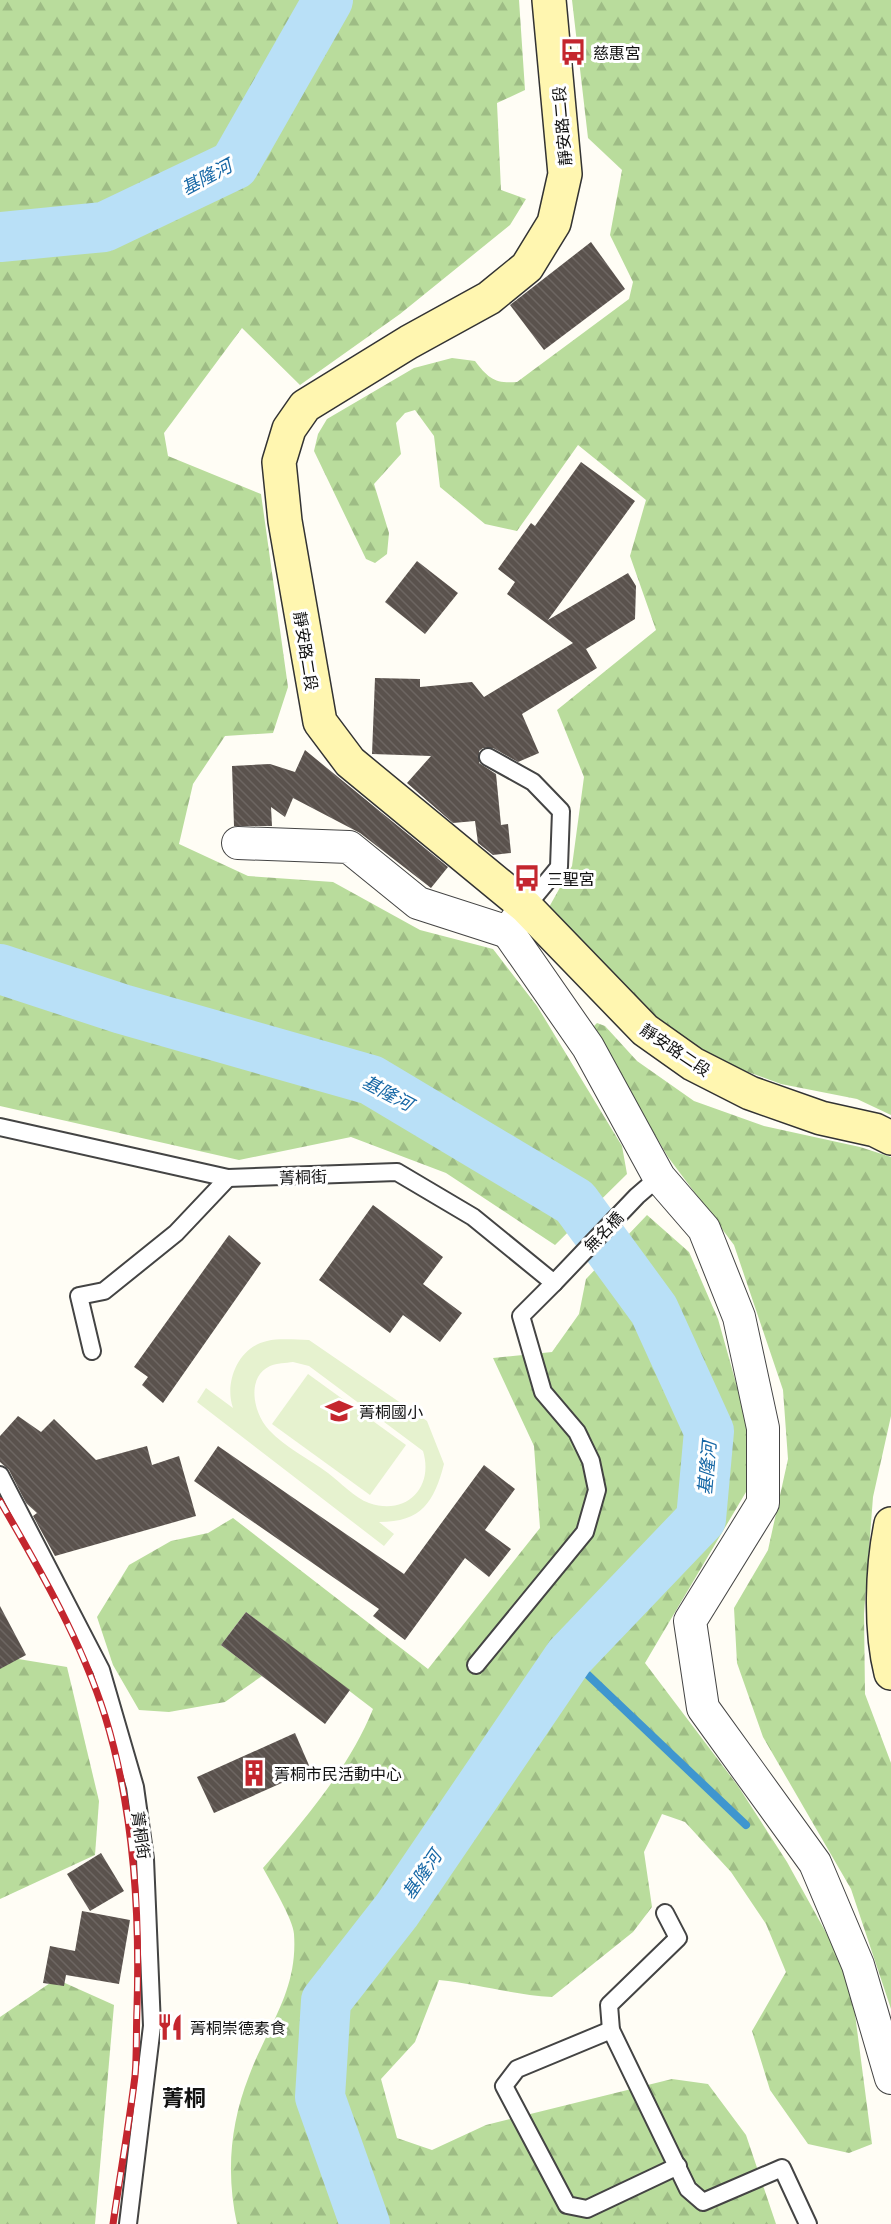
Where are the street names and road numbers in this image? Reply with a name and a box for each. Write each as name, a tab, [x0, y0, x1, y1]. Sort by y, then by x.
street label: 靜安路二段	[546, 85, 576, 167]
street label: 靜安路二段	[289, 610, 325, 692]
street label: 靜安路二段	[636, 1017, 716, 1081]
street label: 菁桐街	[279, 1163, 327, 1189]
street label: 無名橋	[578, 1205, 628, 1257]
street label: 菁桐街	[127, 1810, 157, 1860]

